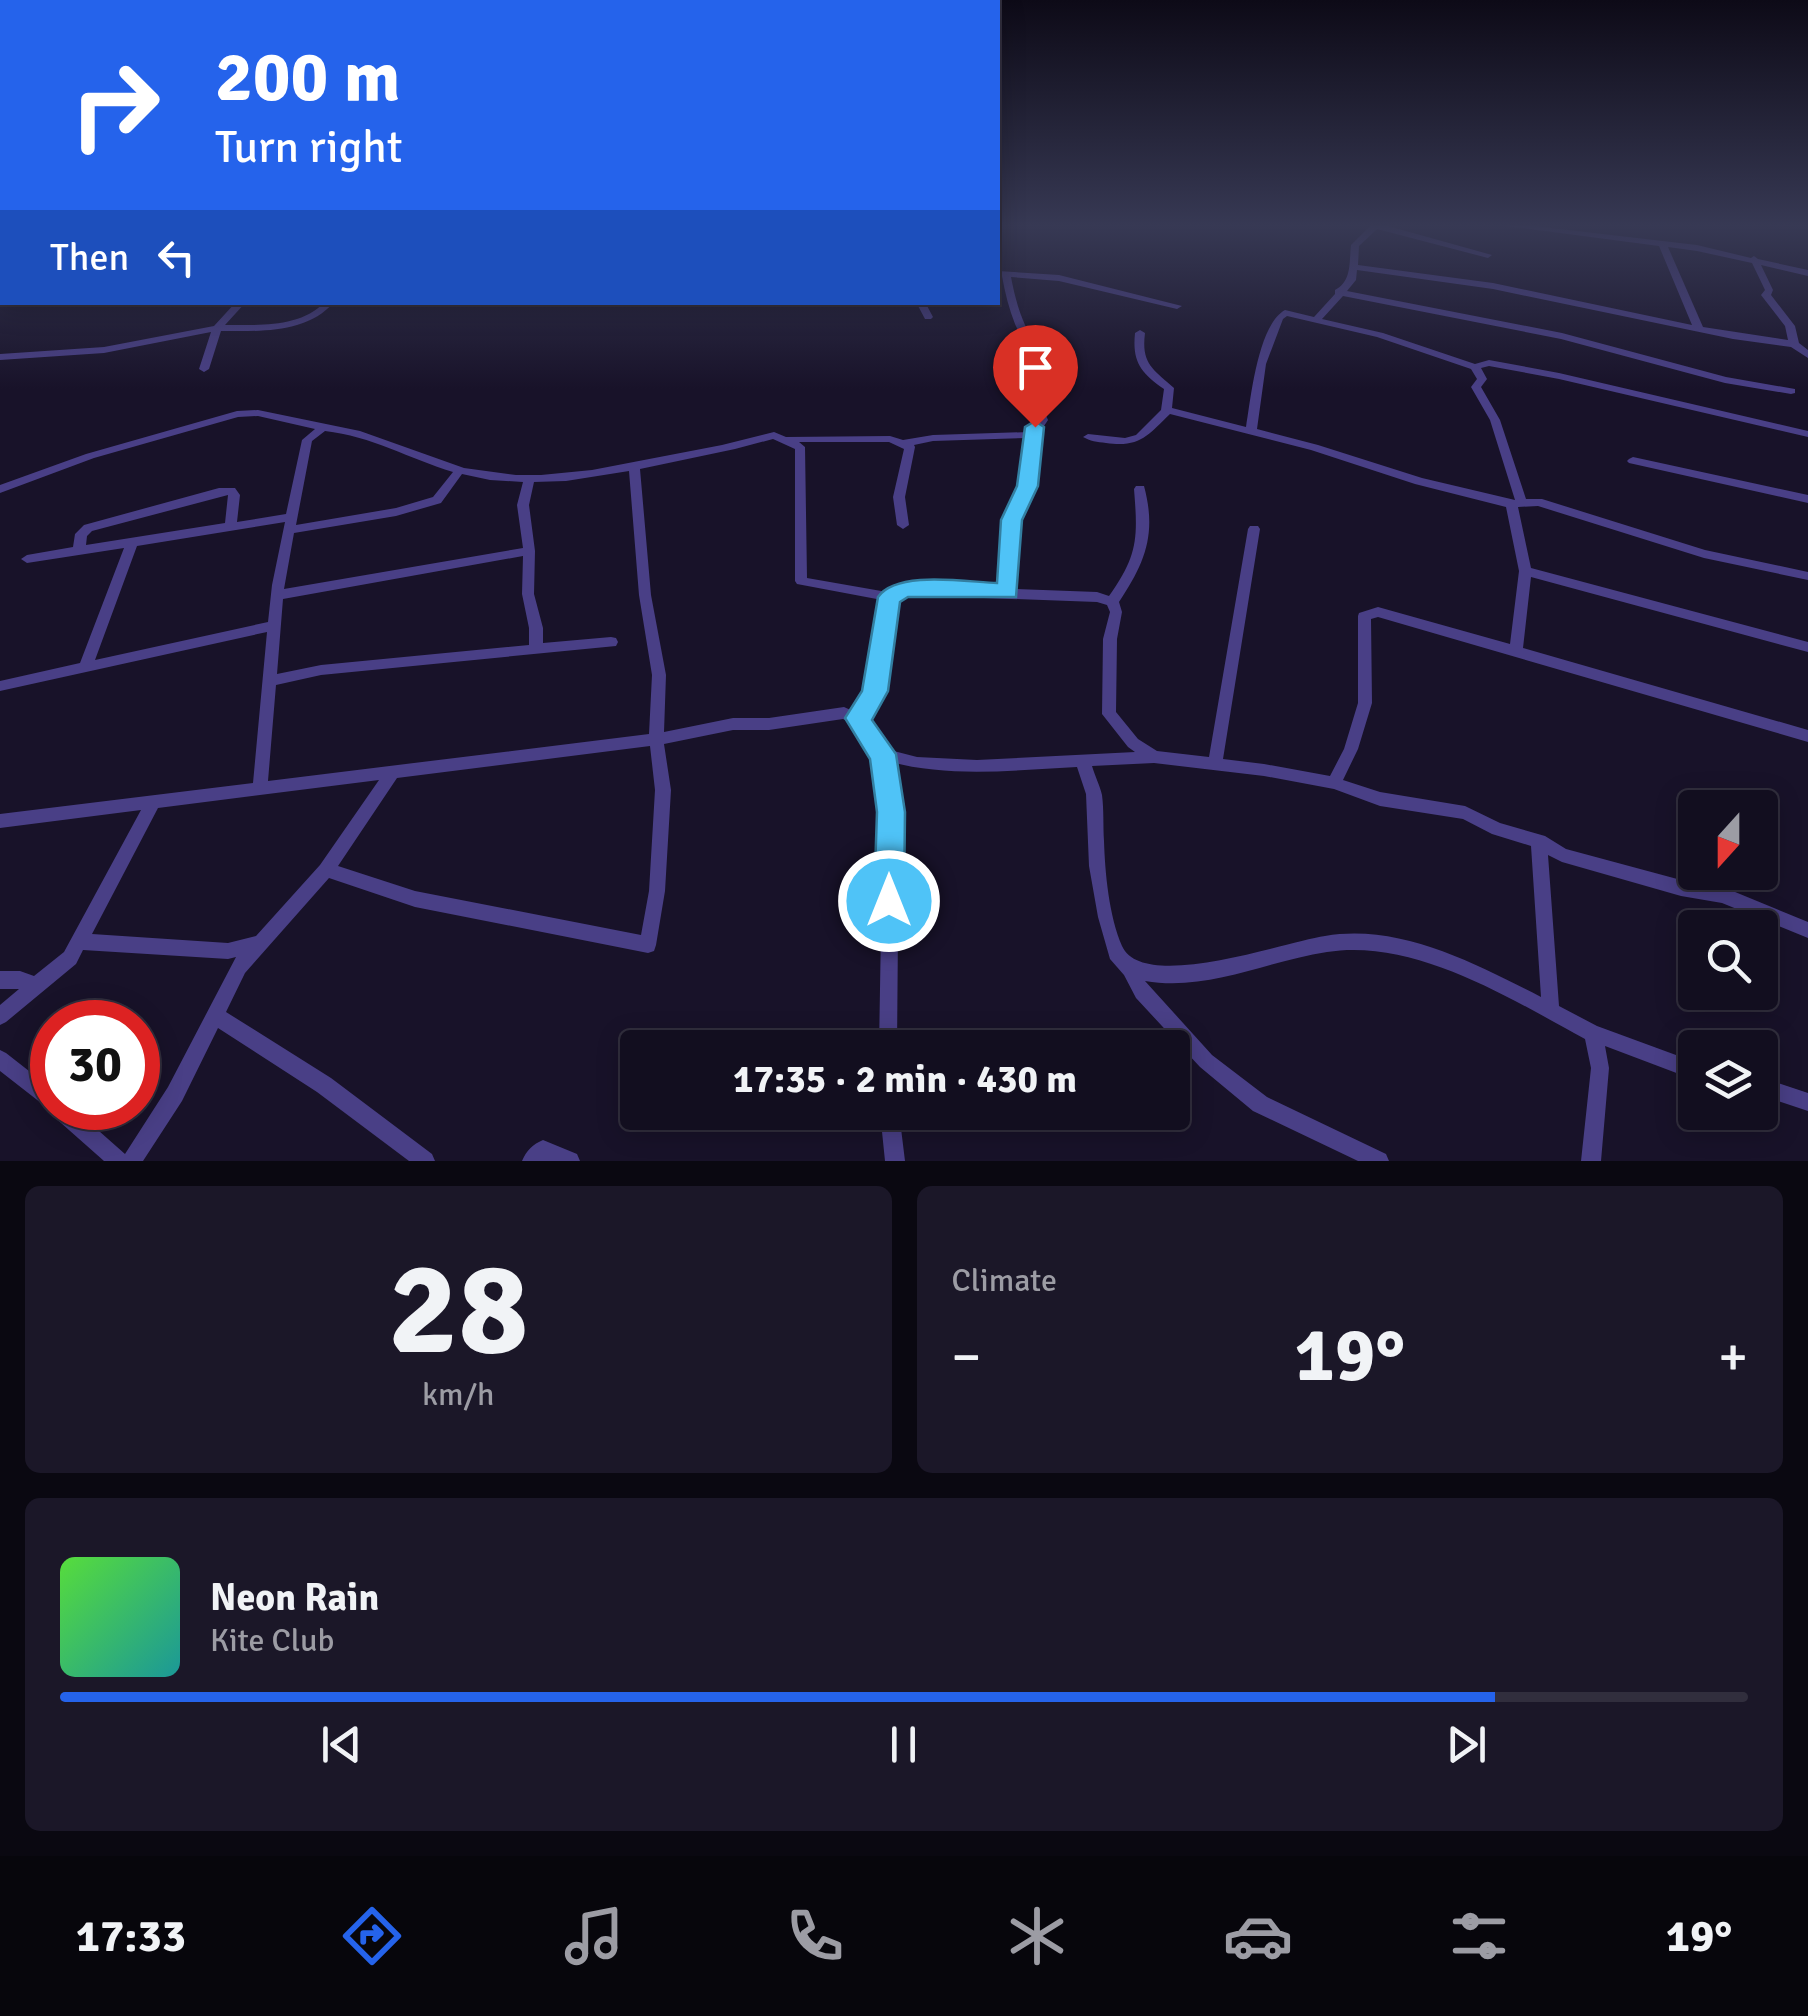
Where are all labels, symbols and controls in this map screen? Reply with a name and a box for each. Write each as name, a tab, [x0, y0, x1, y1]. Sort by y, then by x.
text: 200 m	[215, 34, 400, 120]
icon: right	[50, 40, 180, 170]
text: Turn right	[215, 120, 403, 175]
icon: left	[149, 230, 204, 285]
text: Then	[50, 234, 129, 281]
pin	[993, 325, 1078, 428]
icon: arrive	[1008, 340, 1063, 395]
north arrow	[1678, 790, 1778, 890]
map controls	[1678, 790, 1778, 1130]
position arrow	[837, 849, 941, 953]
button: search	[1678, 910, 1778, 1010]
speed limit sign: 30	[30, 1000, 160, 1130]
button: layers	[1678, 1030, 1778, 1130]
text: 17:35 · 2 min · 430 m	[733, 1056, 1077, 1103]
text: 28	[388, 1230, 528, 1390]
text: Climate	[952, 1261, 1057, 1300]
text: 19°	[1294, 1309, 1405, 1402]
text: −	[952, 1323, 981, 1391]
text: +	[1718, 1323, 1748, 1391]
text: km/h	[422, 1375, 494, 1414]
text: Neon Rain	[210, 1574, 379, 1621]
text: Kite Club	[210, 1621, 334, 1660]
icon: previous	[314, 1717, 369, 1772]
icon: pause	[876, 1717, 931, 1772]
icon: next	[1439, 1717, 1494, 1772]
icon: directions	[337, 1901, 407, 1971]
icon: music	[559, 1901, 629, 1971]
icon: phone	[780, 1901, 850, 1971]
icon: climate	[1002, 1901, 1072, 1971]
icon: car	[1223, 1901, 1293, 1971]
icon: filters	[1444, 1901, 1514, 1971]
text: 17:33	[76, 1909, 186, 1964]
text: 19°	[1666, 1909, 1732, 1964]

